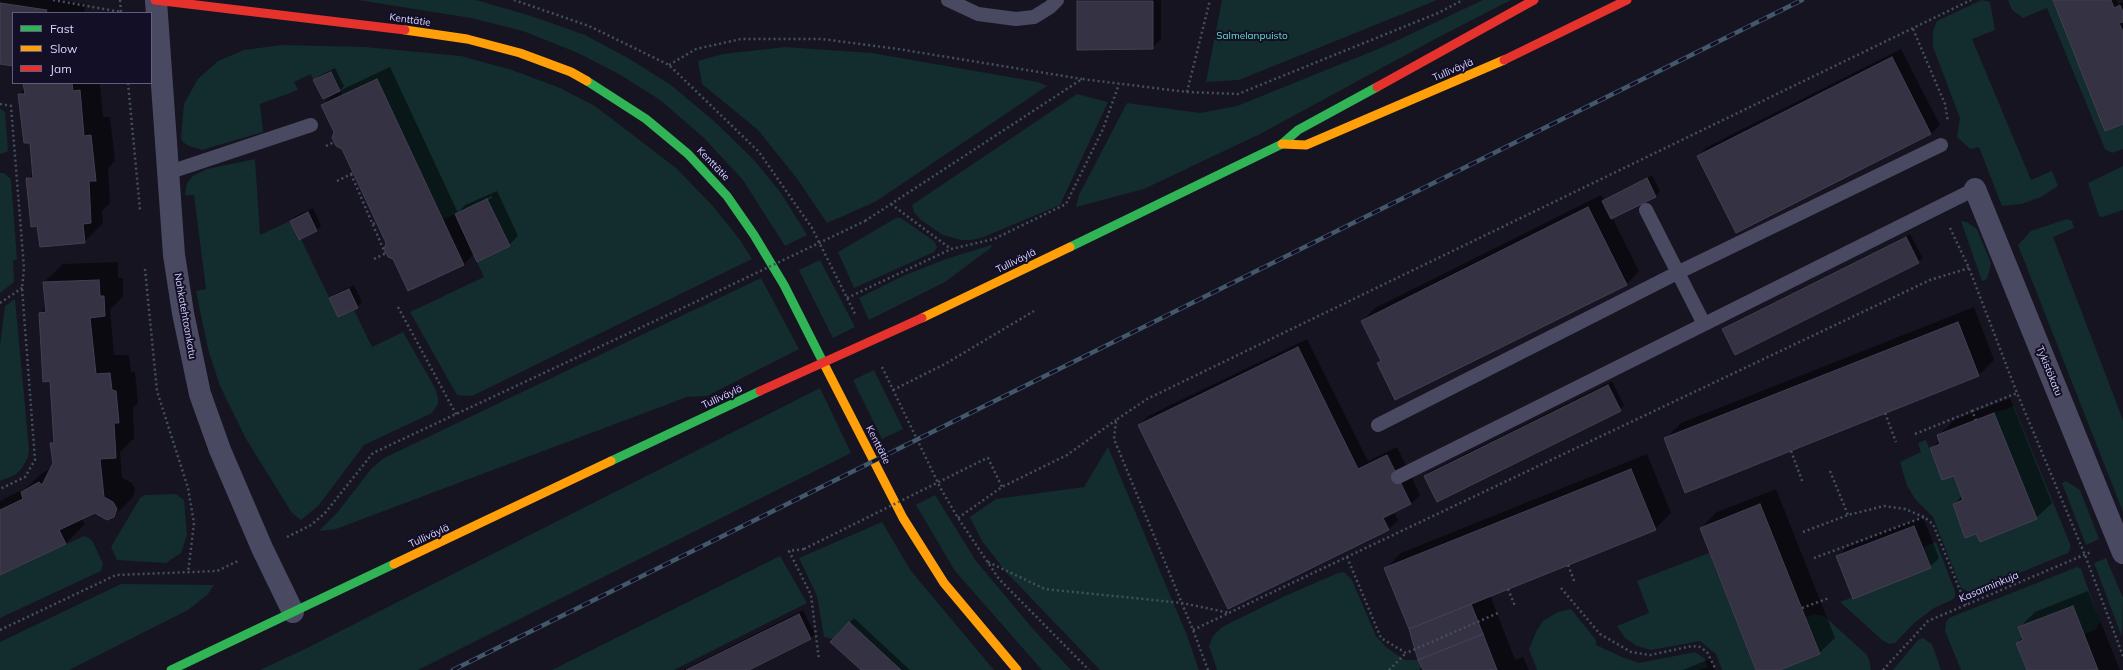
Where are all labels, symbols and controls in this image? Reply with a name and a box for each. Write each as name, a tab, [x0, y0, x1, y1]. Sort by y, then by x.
street label: Kenttätie	[389, 11, 431, 29]
legend	[12, 12, 152, 84]
text: Fast	[50, 21, 74, 36]
park label: Salmelanpuisto	[1216, 30, 1288, 42]
text: Slow	[50, 41, 78, 56]
street label: Tulliväylä	[1431, 56, 1475, 84]
text: Jam	[50, 61, 72, 76]
street label: Kenttätie	[694, 145, 732, 183]
street label: Tulliväylä	[994, 246, 1038, 276]
street label: Nahkatehtaankatu	[172, 272, 198, 360]
street label: Tykistökatu	[2034, 344, 2064, 398]
street label: Tulliväylä	[700, 382, 744, 412]
street label: Kenttätie	[863, 424, 893, 466]
street label: Tulliväylä	[407, 521, 451, 551]
street label: Kasarminkuja	[1958, 569, 2020, 605]

